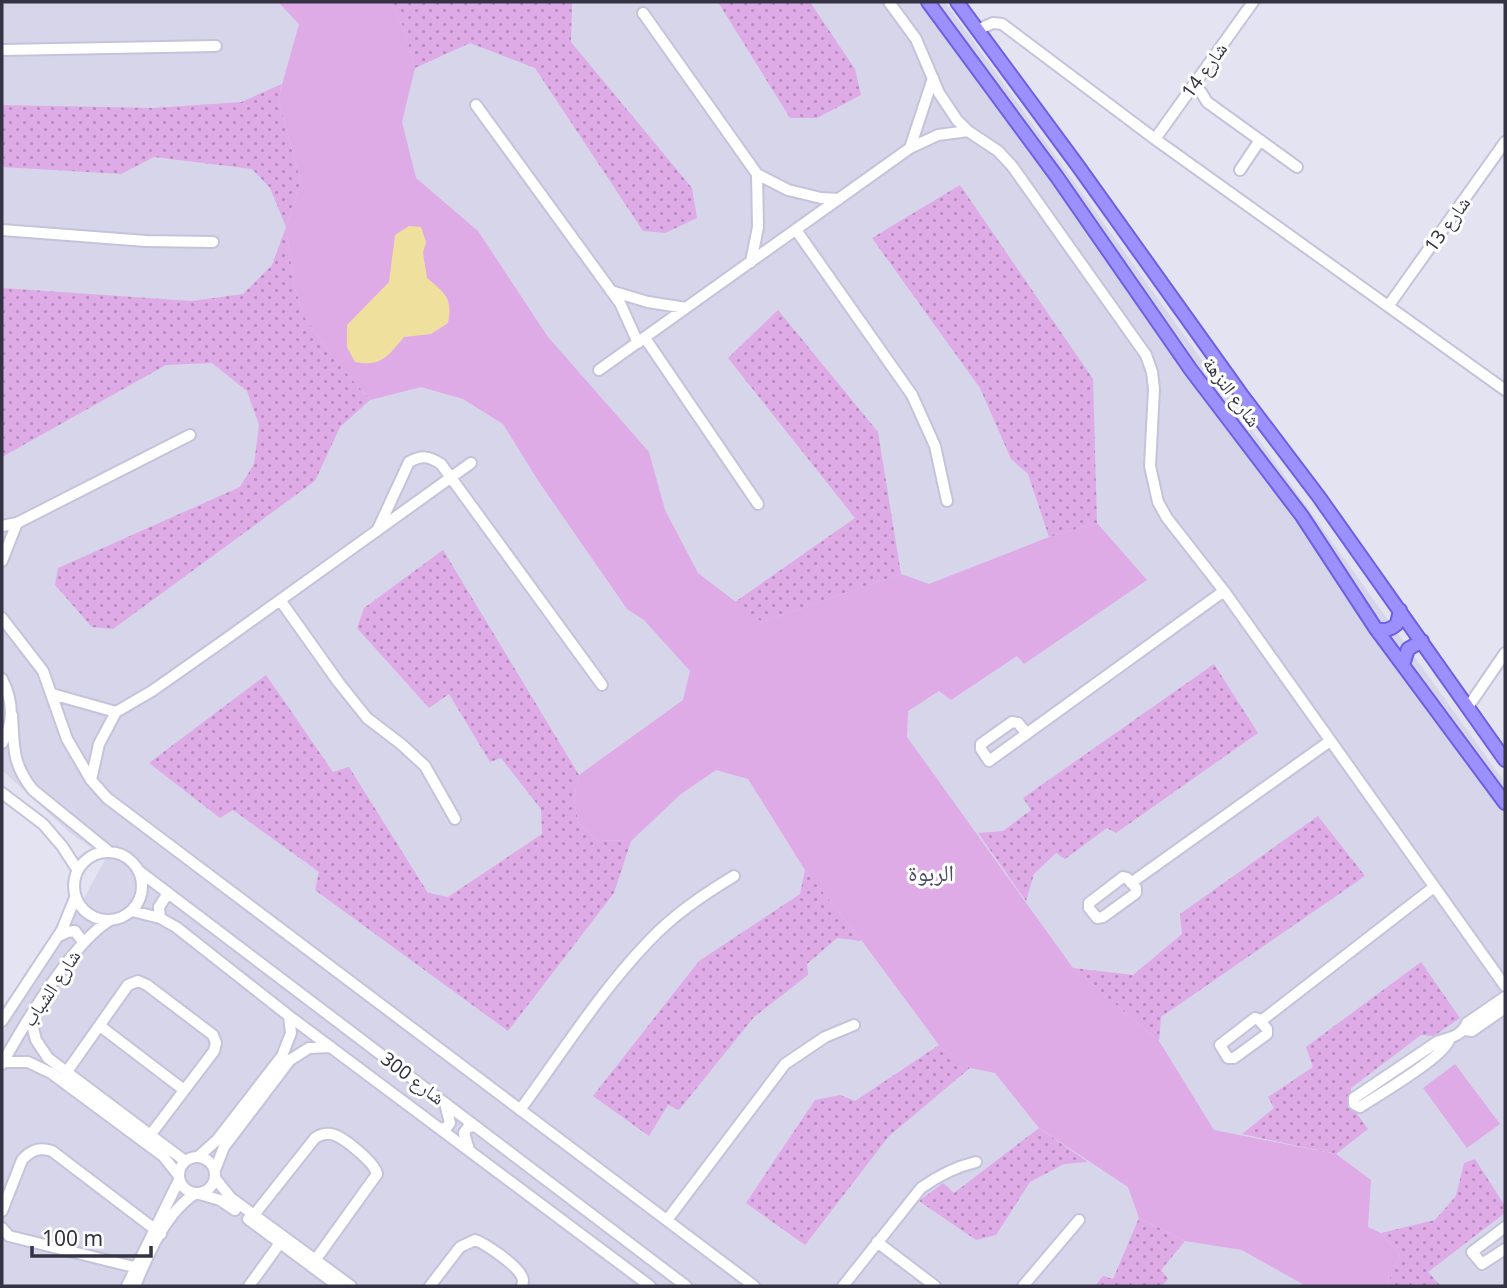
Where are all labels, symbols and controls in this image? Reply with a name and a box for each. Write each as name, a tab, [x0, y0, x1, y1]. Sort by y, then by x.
street label: شارع 14	[1175, 37, 1233, 103]
street label: شارع 13	[1418, 191, 1476, 257]
street label: شارع النزهة	[1197, 352, 1267, 432]
district label: الربوة	[908, 856, 954, 888]
street label: شارع الشباب	[16, 945, 86, 1031]
street label: شارع 300	[376, 1045, 450, 1111]
scale bar	[32, 1214, 150, 1258]
text: 100 m	[42, 1224, 103, 1252]

